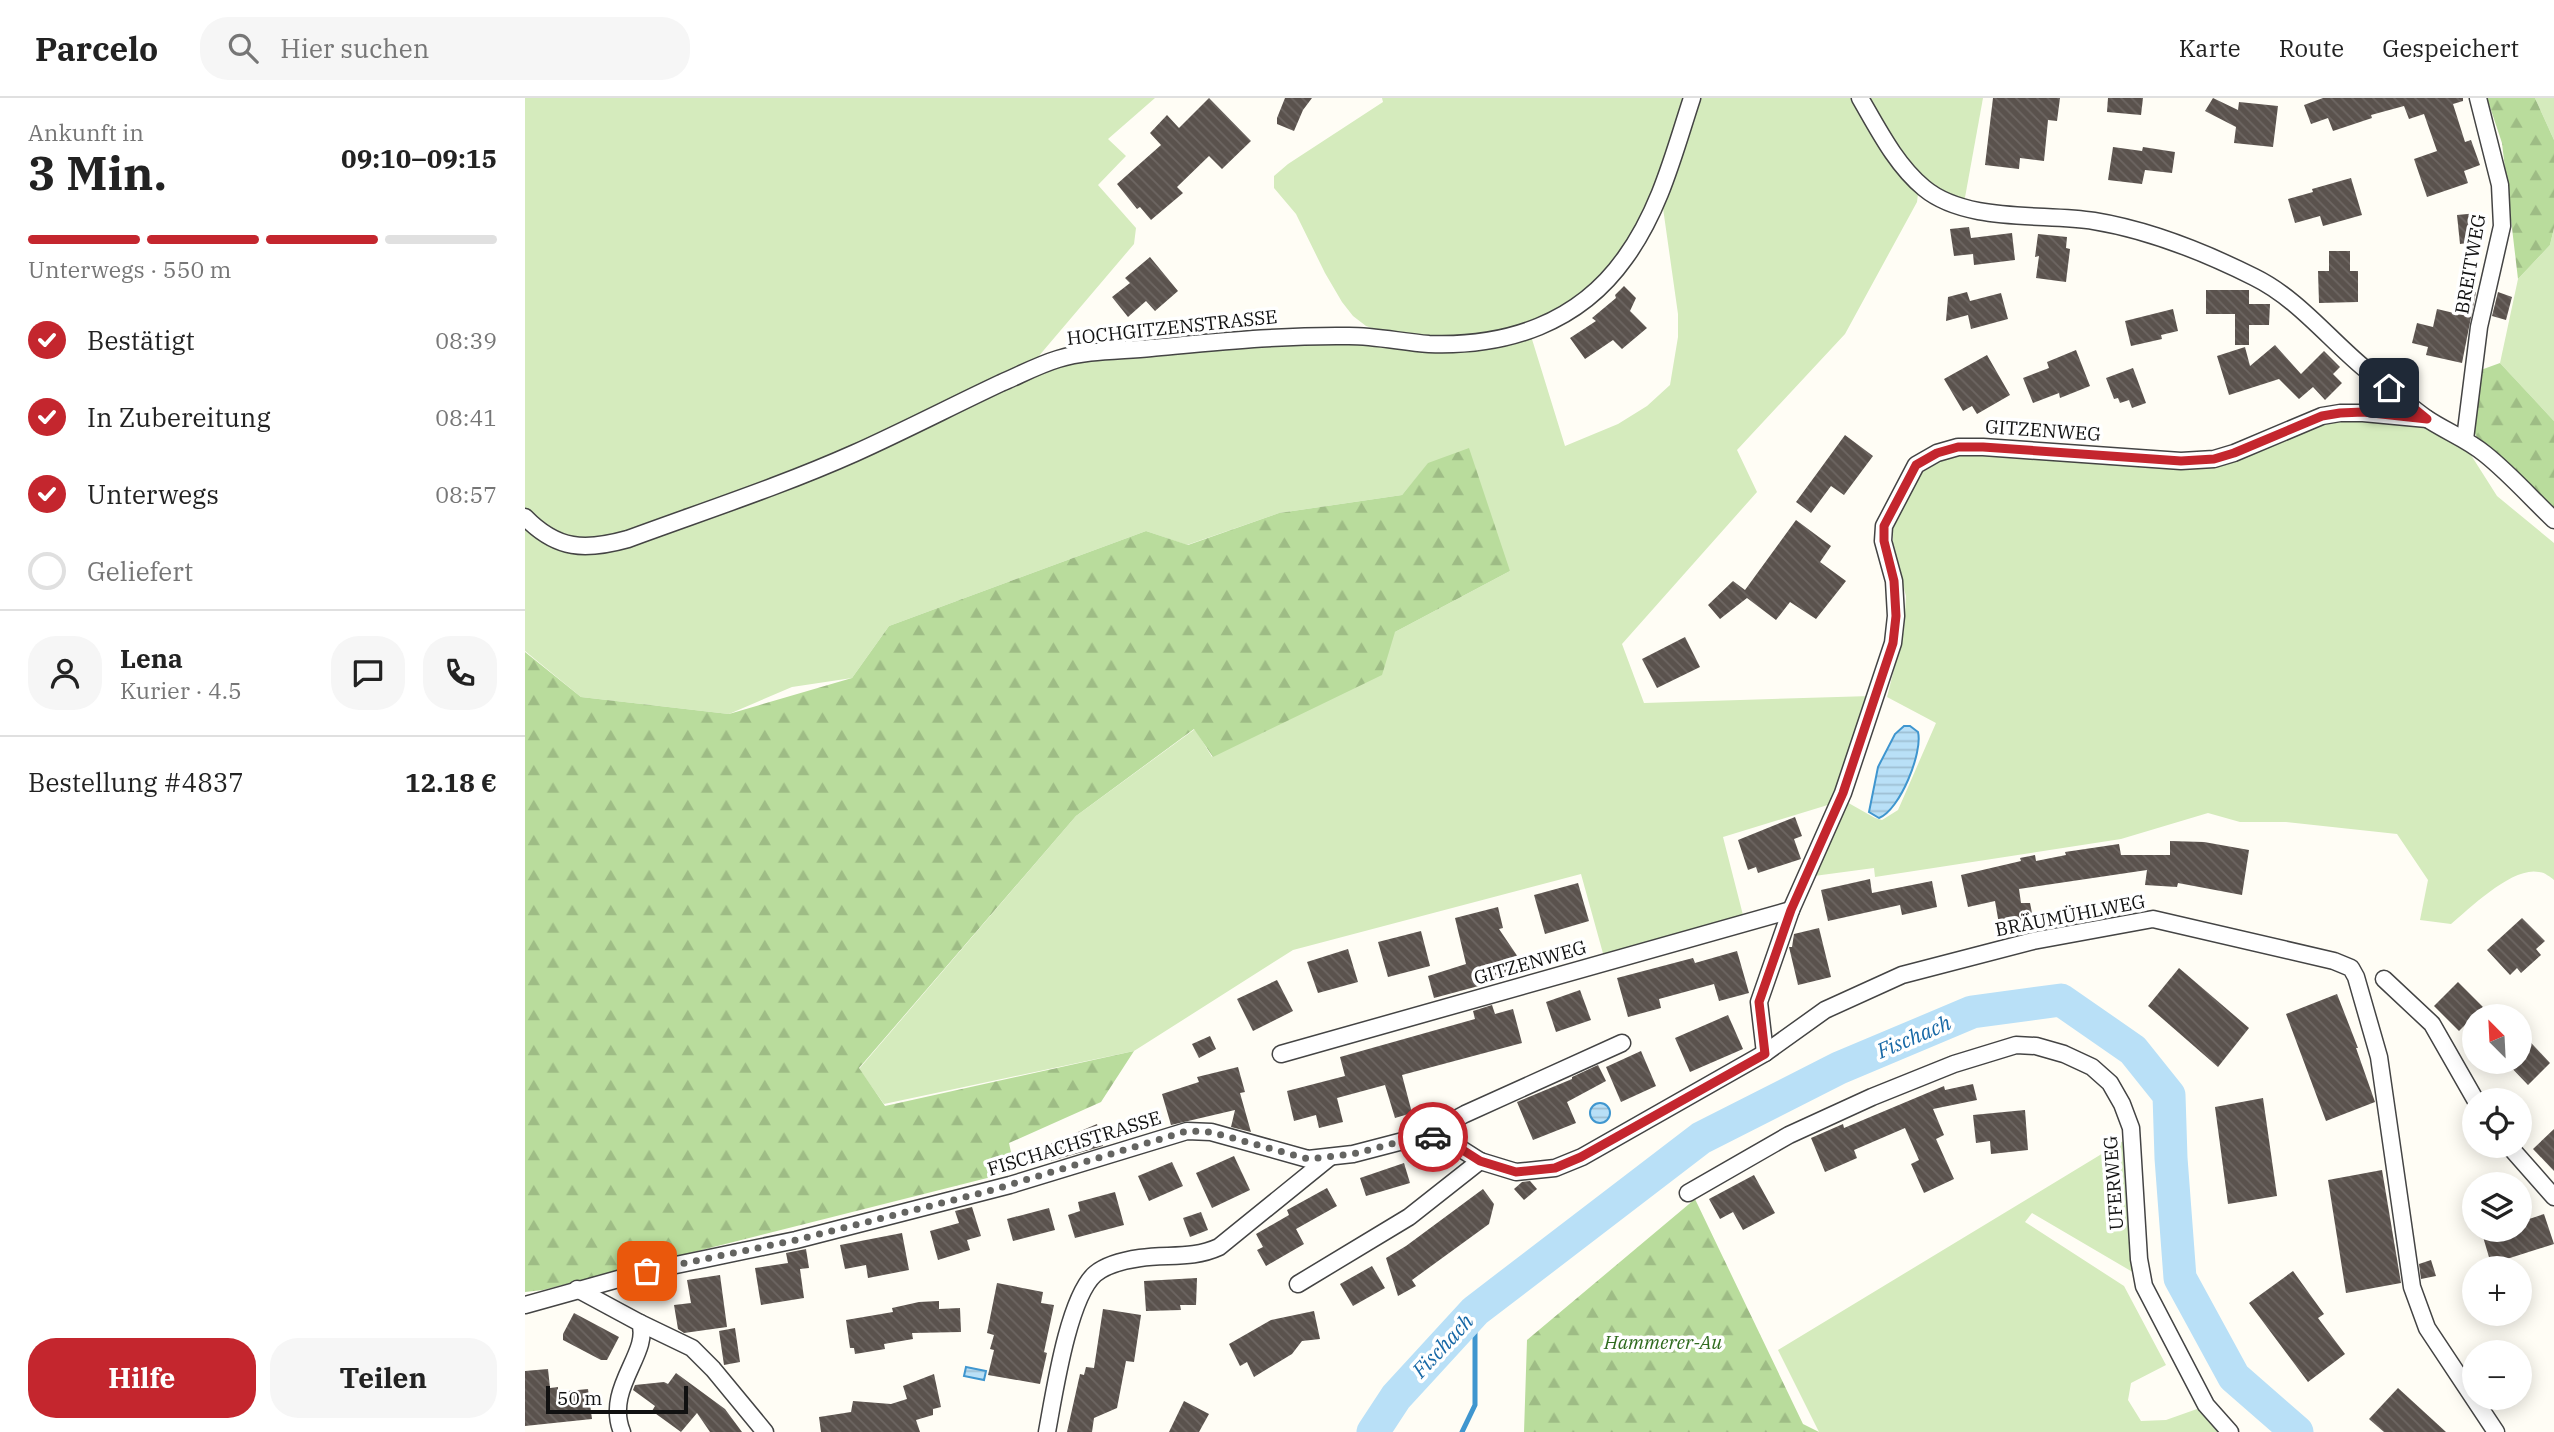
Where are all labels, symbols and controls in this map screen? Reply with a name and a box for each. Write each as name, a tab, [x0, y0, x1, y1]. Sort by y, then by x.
search box	[200, 17, 690, 80]
text: Parcelo	[35, 27, 158, 70]
icon: search	[224, 29, 262, 67]
text: Hier suchen	[280, 31, 429, 65]
text: Karte	[2179, 32, 2241, 64]
text: Route	[2279, 32, 2344, 64]
text: Gespeichert	[2382, 32, 2519, 64]
text: Ankunft in	[28, 117, 144, 147]
text: 09:10–09:15	[341, 141, 497, 175]
text: 3 Min.	[28, 143, 167, 203]
street label: BREITWEG	[2449, 212, 2491, 316]
text: Unterwegs · 550 m	[28, 254, 231, 284]
street label: HOCHGITZENSTRASSE	[1066, 304, 1278, 350]
icon: check	[28, 321, 66, 359]
text: Bestätigt	[87, 323, 195, 357]
text: 08:39	[435, 325, 497, 355]
pin	[2359, 358, 2419, 418]
icon: home	[2370, 369, 2408, 407]
icon: check	[28, 398, 66, 436]
text: In Zubereitung	[87, 400, 271, 434]
text: 08:41	[435, 402, 497, 432]
street label: GITZENWEG	[1984, 414, 2102, 446]
icon: check	[28, 475, 66, 513]
text: Unterwegs	[87, 477, 219, 511]
text: 08:57	[435, 479, 497, 509]
text: Geliefert	[87, 554, 193, 588]
button: person	[28, 636, 102, 710]
button: chat	[331, 636, 405, 710]
button: phone	[423, 636, 497, 710]
text: Lena	[120, 641, 183, 675]
text: Kurier · 4.5	[120, 675, 242, 705]
text: Bestellung #4837	[28, 765, 244, 799]
text: 12.18 €	[405, 765, 497, 799]
street label: BRÄUMÜHLWEG	[1993, 889, 2147, 941]
street label: GITZENWEG	[1471, 934, 1589, 990]
north arrow	[2462, 1004, 2532, 1074]
map controls	[2462, 1004, 2532, 1410]
water label: Fischach	[1871, 1008, 1955, 1065]
button: locate	[2462, 1088, 2532, 1158]
courier	[1398, 1102, 1468, 1172]
street label: FISCHACHSTRASSE	[984, 1105, 1164, 1181]
icon: car	[1414, 1118, 1452, 1156]
street label: UFERWEG	[2098, 1135, 2128, 1231]
button: layers	[2462, 1172, 2532, 1242]
pin	[617, 1241, 677, 1301]
icon: bag	[628, 1252, 666, 1290]
button: +	[2462, 1256, 2532, 1326]
water label: Fischach	[1405, 1307, 1479, 1384]
park label: Hammerer-Au	[1603, 1330, 1722, 1354]
button: Hilfe	[28, 1338, 256, 1418]
button: Teilen	[270, 1338, 497, 1418]
button: −	[2462, 1340, 2532, 1410]
scale bar	[546, 1383, 688, 1415]
text: 50 m	[557, 1386, 602, 1410]

